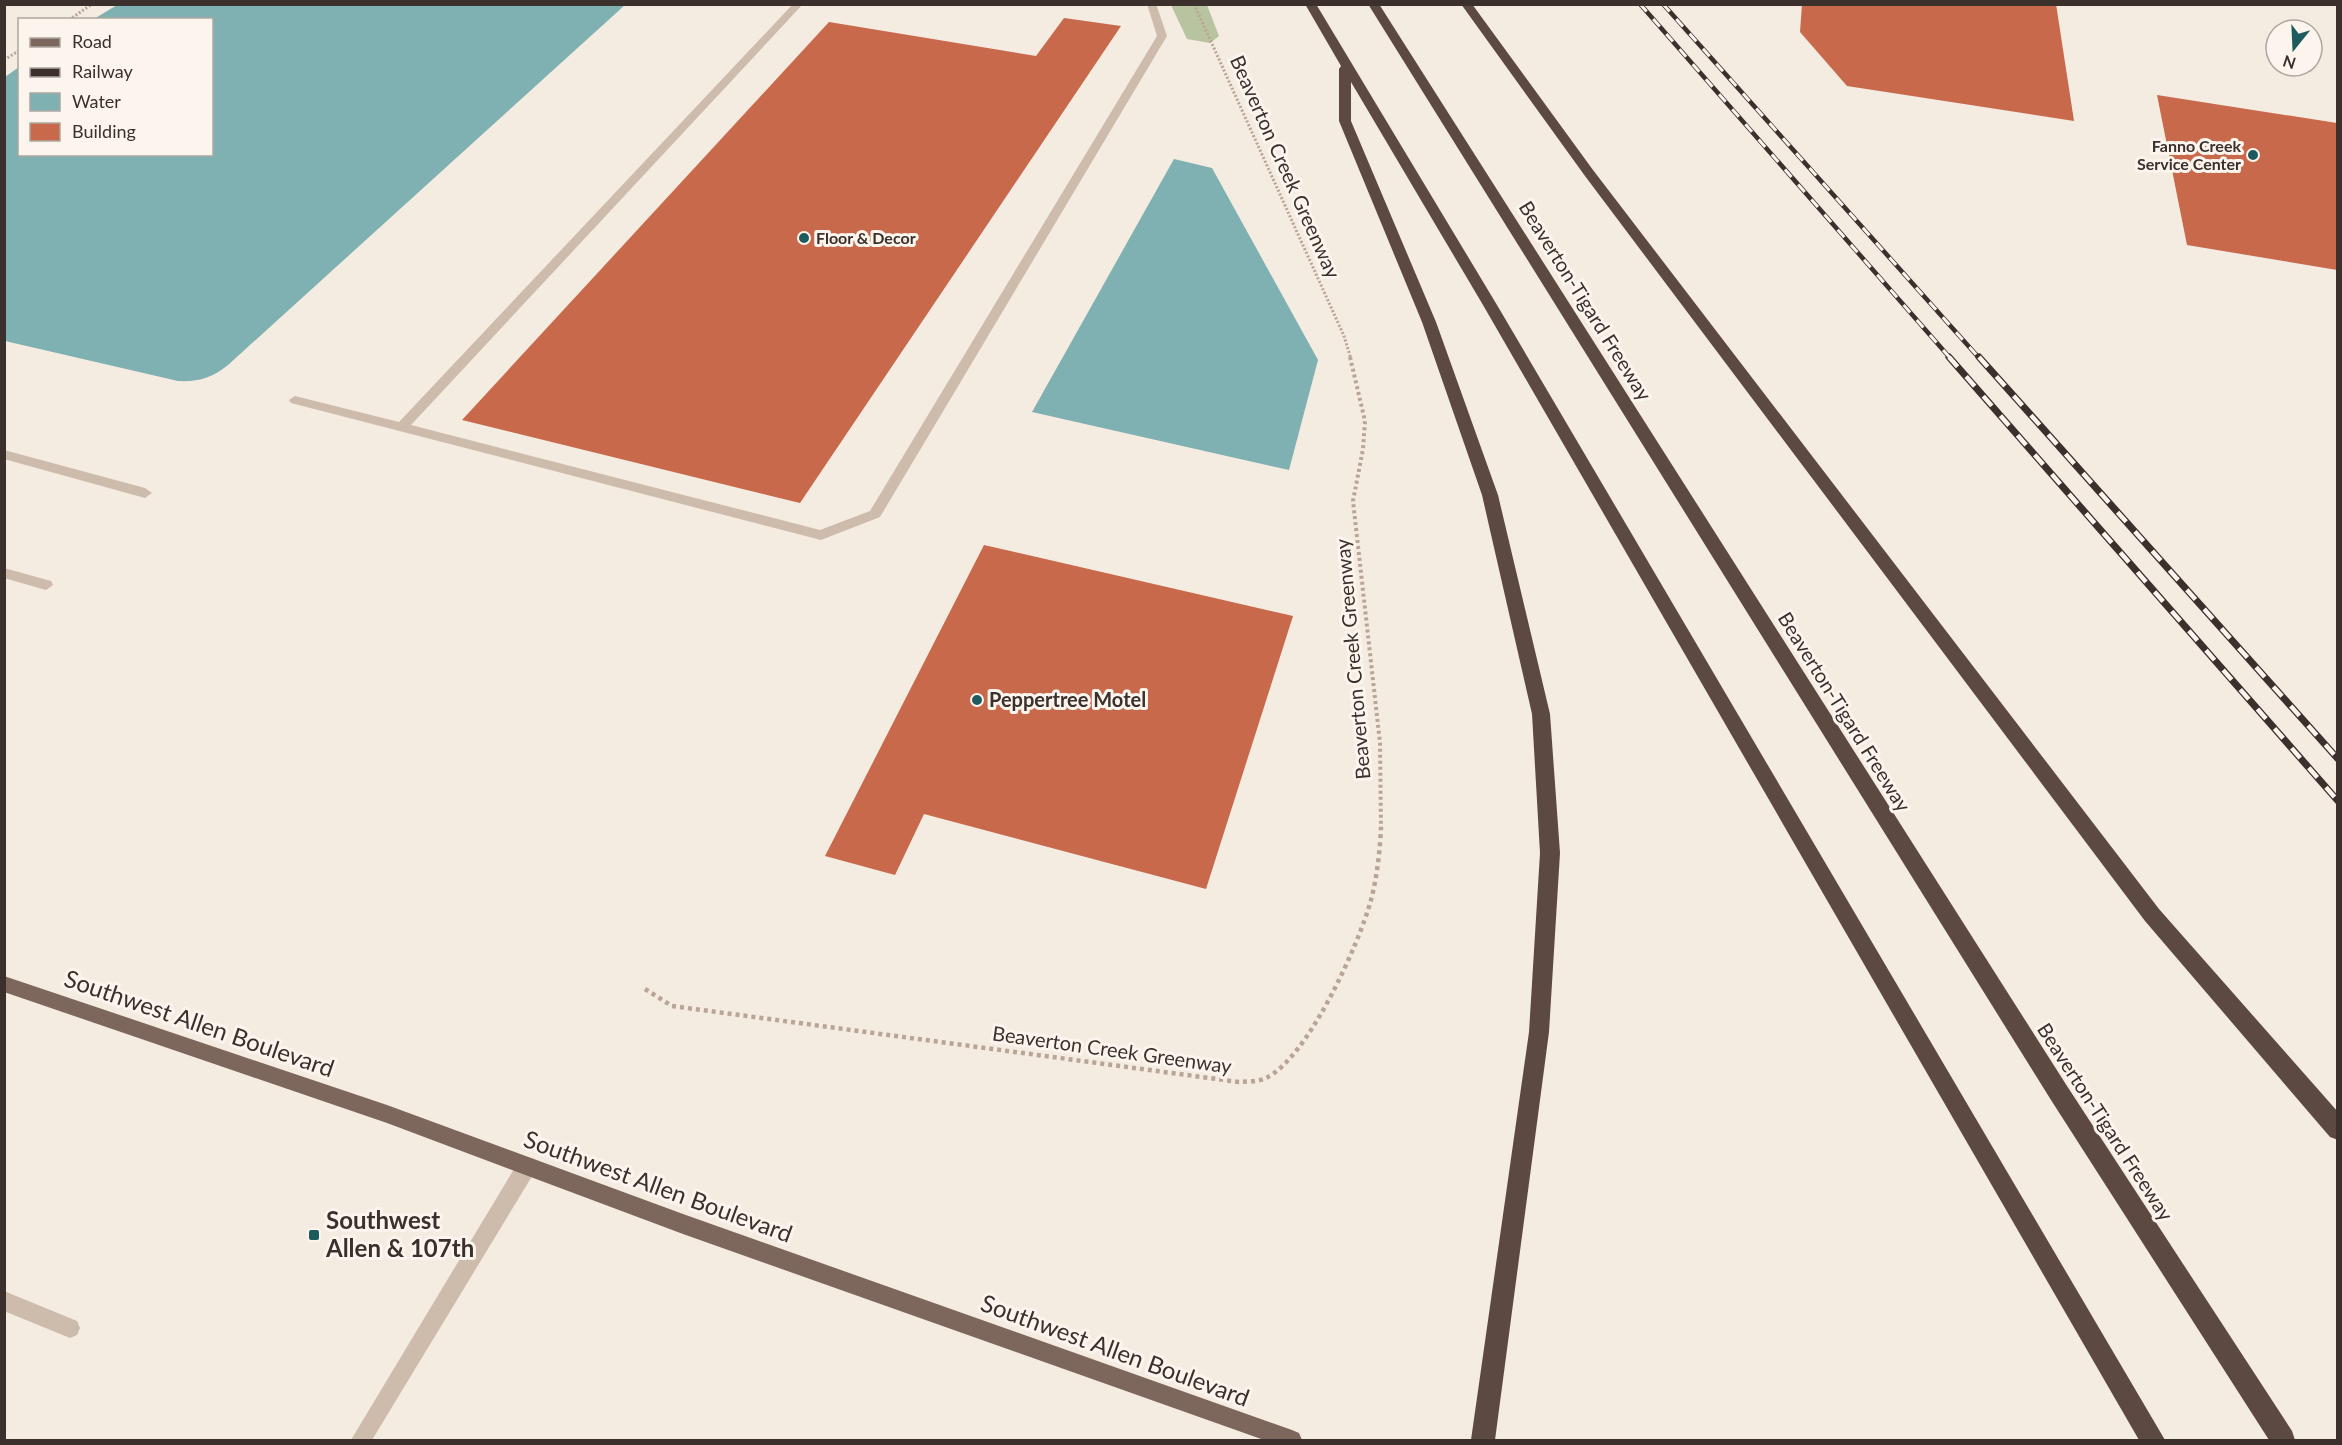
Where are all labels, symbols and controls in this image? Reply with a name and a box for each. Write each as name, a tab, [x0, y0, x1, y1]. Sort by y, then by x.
legend	[18, 18, 213, 156]
north arrow	[2264, 18, 2324, 78]
text: Road	[72, 30, 112, 52]
street label: Beaverton Creek Greenway	[1226, 51, 1346, 282]
text: N	[2280, 52, 2298, 74]
text: Railway	[72, 60, 133, 82]
text: Water	[72, 90, 121, 112]
text: Building	[72, 120, 136, 142]
place label: Fanno Creek Service Center	[2137, 136, 2241, 173]
marker: Fanno Creek Service Center	[2246, 148, 2260, 162]
street label: Beaverton-Tigard Freeway	[1515, 196, 1658, 405]
place label: Floor & Decor	[816, 228, 916, 247]
marker: Floor & Decor	[797, 231, 811, 245]
street label: Beaverton Creek Greenway	[1329, 537, 1374, 780]
street label: Beaverton-Tigard Freeway	[1774, 607, 1917, 816]
place label: Peppertree Motel	[989, 687, 1146, 711]
marker: Peppertree Motel	[970, 693, 984, 707]
street label: Southwest Allen Boulevard	[61, 963, 338, 1082]
street label: Beaverton-Tigard Freeway	[2033, 1018, 2179, 1225]
street label: Beaverton Creek Greenway	[991, 1020, 1234, 1078]
street label: Southwest Allen Boulevard	[520, 1123, 797, 1248]
place label: Southwest Allen & 107th	[325, 1205, 474, 1262]
marker: Southwest Allen & 107th	[307, 1228, 321, 1242]
street label: Southwest Allen Boulevard	[977, 1287, 1254, 1412]

